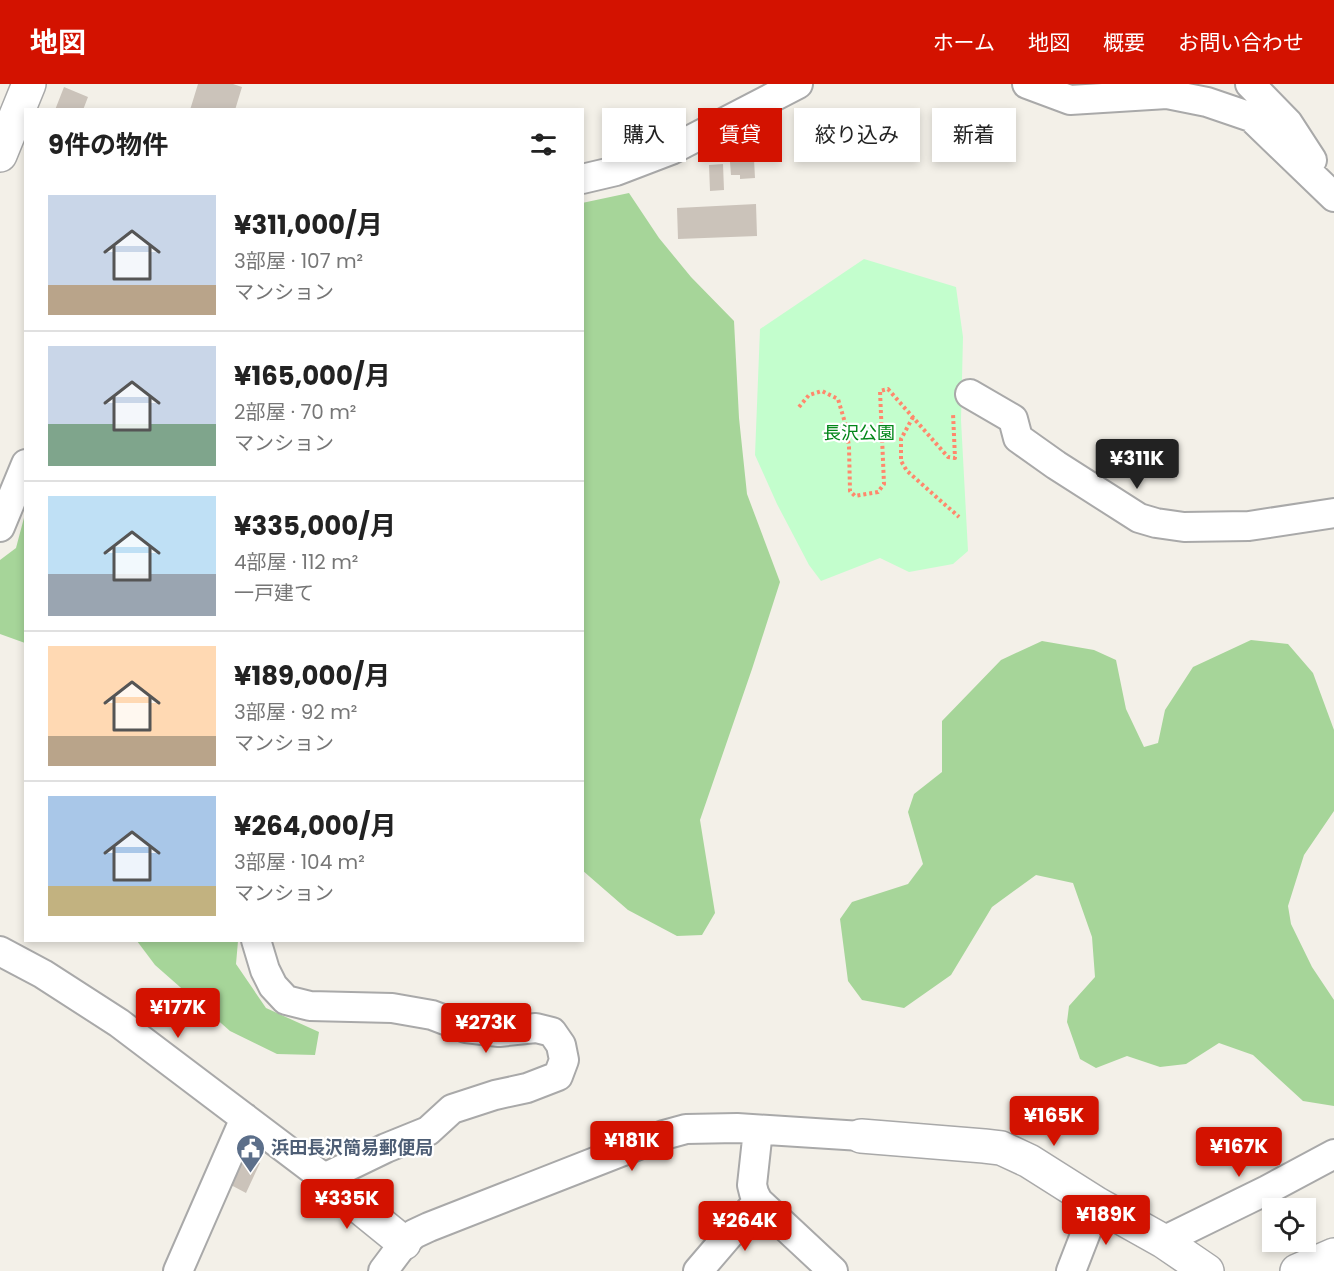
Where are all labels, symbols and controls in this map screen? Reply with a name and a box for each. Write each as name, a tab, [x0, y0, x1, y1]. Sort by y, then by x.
text: 地図	[30, 23, 86, 62]
text: ホーム	[933, 28, 995, 57]
text: 地図	[1028, 28, 1070, 57]
text: 概要	[1103, 28, 1145, 57]
text: お問い合わせ	[1178, 28, 1304, 57]
chip: 購入	[602, 108, 686, 162]
chip: 賃貸	[698, 108, 782, 162]
chip: 絞り込み	[794, 108, 920, 162]
chip: 新着	[932, 108, 1016, 162]
text: 9件の物件	[48, 127, 168, 163]
icon: filters	[527, 128, 560, 161]
text: ¥311,000/月	[234, 207, 383, 243]
icon: home	[96, 219, 168, 291]
text: 3部屋 · 107 m²	[234, 247, 363, 275]
text: マンション	[234, 278, 334, 306]
text: ¥165,000/月	[234, 358, 391, 394]
icon: home	[96, 370, 168, 442]
text: 2部屋 · 70 m²	[234, 398, 356, 426]
park label: 長沢公園	[823, 420, 895, 445]
text: マンション	[234, 429, 334, 457]
pin: ¥311K	[1095, 439, 1179, 490]
text: ¥311K	[1110, 444, 1164, 472]
text: ¥335,000/月	[234, 508, 396, 544]
icon: home	[96, 520, 168, 592]
text: 4部屋 · 112 m²	[234, 548, 358, 576]
text: 一戸建て	[234, 579, 314, 607]
text: ¥189,000/月	[234, 658, 390, 694]
icon: home	[96, 670, 168, 742]
text: 3部屋 · 92 m²	[234, 698, 357, 726]
text: マンション	[234, 729, 334, 757]
text: ¥264,000/月	[234, 808, 397, 844]
icon: home	[96, 820, 168, 892]
text: 3部屋 · 104 m²	[234, 848, 365, 876]
text: マンション	[234, 879, 334, 907]
pin: ¥177K	[136, 988, 220, 1039]
text: ¥177K	[150, 993, 206, 1021]
pin: ¥273K	[444, 1003, 528, 1054]
text: ¥273K	[455, 1008, 517, 1036]
pin: ¥165K	[1012, 1096, 1096, 1147]
text: ¥165K	[1024, 1101, 1084, 1129]
pin: ¥181K	[590, 1121, 674, 1172]
text: ¥181K	[604, 1126, 660, 1154]
pin: ¥167K	[1197, 1127, 1281, 1178]
public building icon: 浜田長沢簡易郵便局	[234, 1132, 266, 1174]
text: ¥167K	[1210, 1132, 1268, 1160]
place label: 浜田長沢簡易郵便局	[271, 1135, 433, 1160]
pin: ¥335K	[305, 1179, 389, 1230]
text: ¥335K	[315, 1184, 379, 1212]
pin: ¥189K	[1064, 1195, 1148, 1246]
map controls	[1262, 1198, 1316, 1252]
button: locate	[1262, 1198, 1316, 1252]
text: ¥189K	[1076, 1200, 1136, 1228]
pin: ¥264K	[703, 1201, 787, 1252]
text: ¥264K	[712, 1206, 778, 1234]

